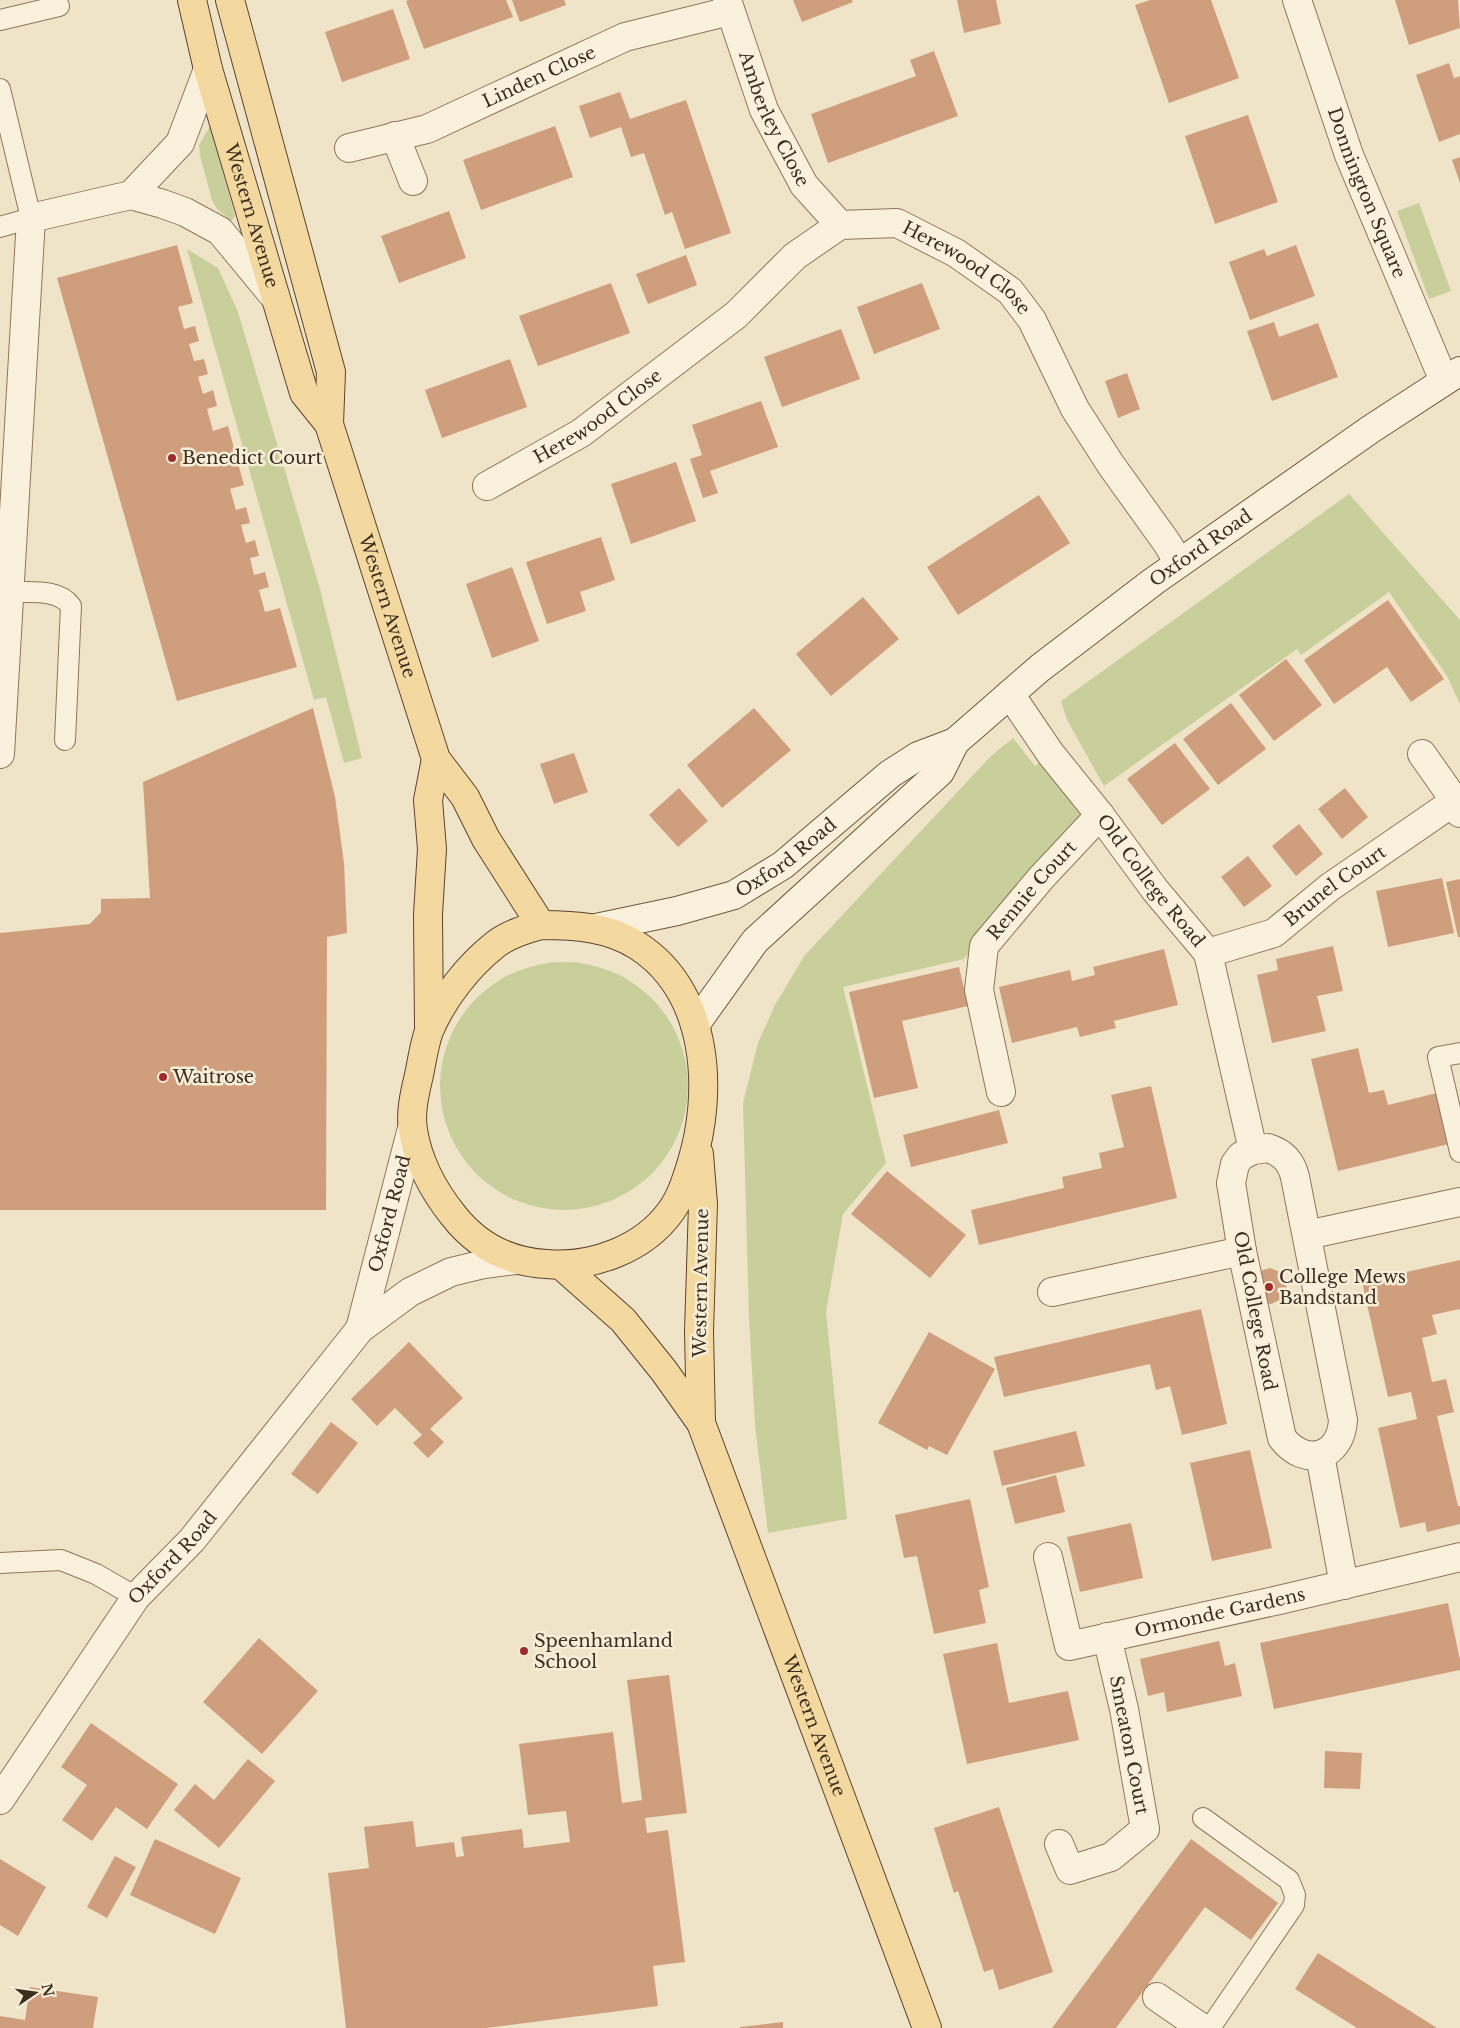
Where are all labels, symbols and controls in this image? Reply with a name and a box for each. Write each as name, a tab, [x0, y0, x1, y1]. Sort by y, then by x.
street label: Linden Close	[479, 41, 599, 113]
street label: Amberley Close	[734, 47, 814, 190]
street label: Donnington Square	[1323, 104, 1411, 282]
street label: Western Avenue	[219, 140, 283, 291]
street label: Herewood Close	[899, 217, 1035, 319]
street label: Herewood Close	[530, 364, 666, 468]
place label: Benedict Court	[182, 447, 323, 469]
marker: Benedict Court	[166, 452, 178, 464]
street label: Oxford Road	[1145, 505, 1256, 592]
street label: Western Avenue	[354, 531, 420, 681]
street label: Old College Road	[1092, 810, 1209, 952]
street label: Oxford Road	[732, 813, 841, 902]
street label: Rennie Court	[983, 836, 1081, 945]
street label: Brunel Court	[1279, 841, 1390, 931]
place label: Waitrose	[172, 1066, 254, 1088]
marker: Waitrose	[157, 1071, 169, 1083]
street label: Oxford Road	[364, 1153, 416, 1275]
street label: Western Avenue	[689, 1208, 713, 1359]
street label: Old College Road	[1229, 1229, 1281, 1393]
place label: College Mews Bandstand	[1279, 1266, 1406, 1309]
marker: College Mews Bandstand	[1263, 1281, 1275, 1293]
street label: Oxford Road	[124, 1507, 222, 1609]
street label: Ormonde Gardens	[1133, 1583, 1307, 1642]
place label: Speenhamland School	[534, 1630, 673, 1673]
marker: Speenhamland School	[518, 1645, 530, 1657]
street label: Western Avenue	[777, 1651, 851, 1800]
street label: Smeaton Court	[1105, 1674, 1153, 1816]
north arrow	[10, 1968, 60, 2018]
text: N	[37, 1982, 58, 1999]

